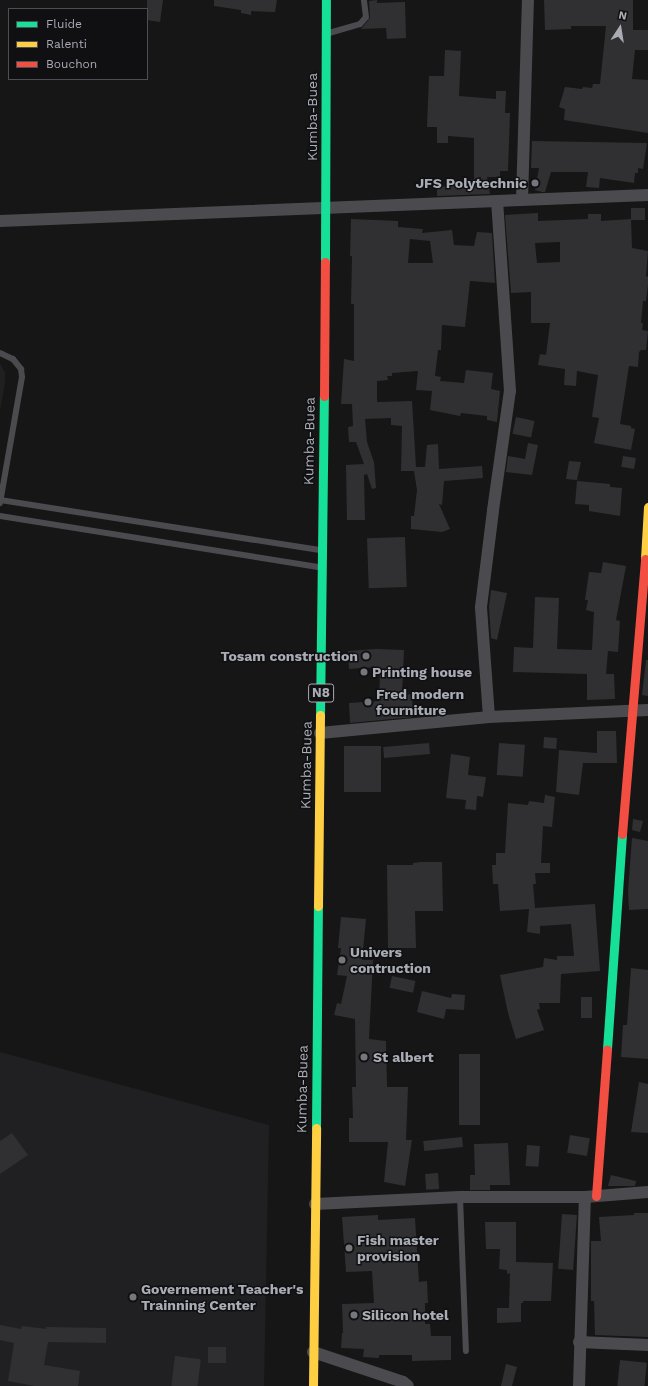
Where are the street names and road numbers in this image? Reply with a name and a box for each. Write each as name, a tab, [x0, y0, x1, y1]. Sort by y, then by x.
street label: Kumba-Buea	[304, 73, 320, 161]
street label: Kumba-Buea	[300, 397, 318, 485]
road number: N8	[308, 682, 334, 704]
street label: Kumba-Buea	[297, 721, 315, 809]
street label: Kumba-Buea	[293, 1045, 311, 1133]

